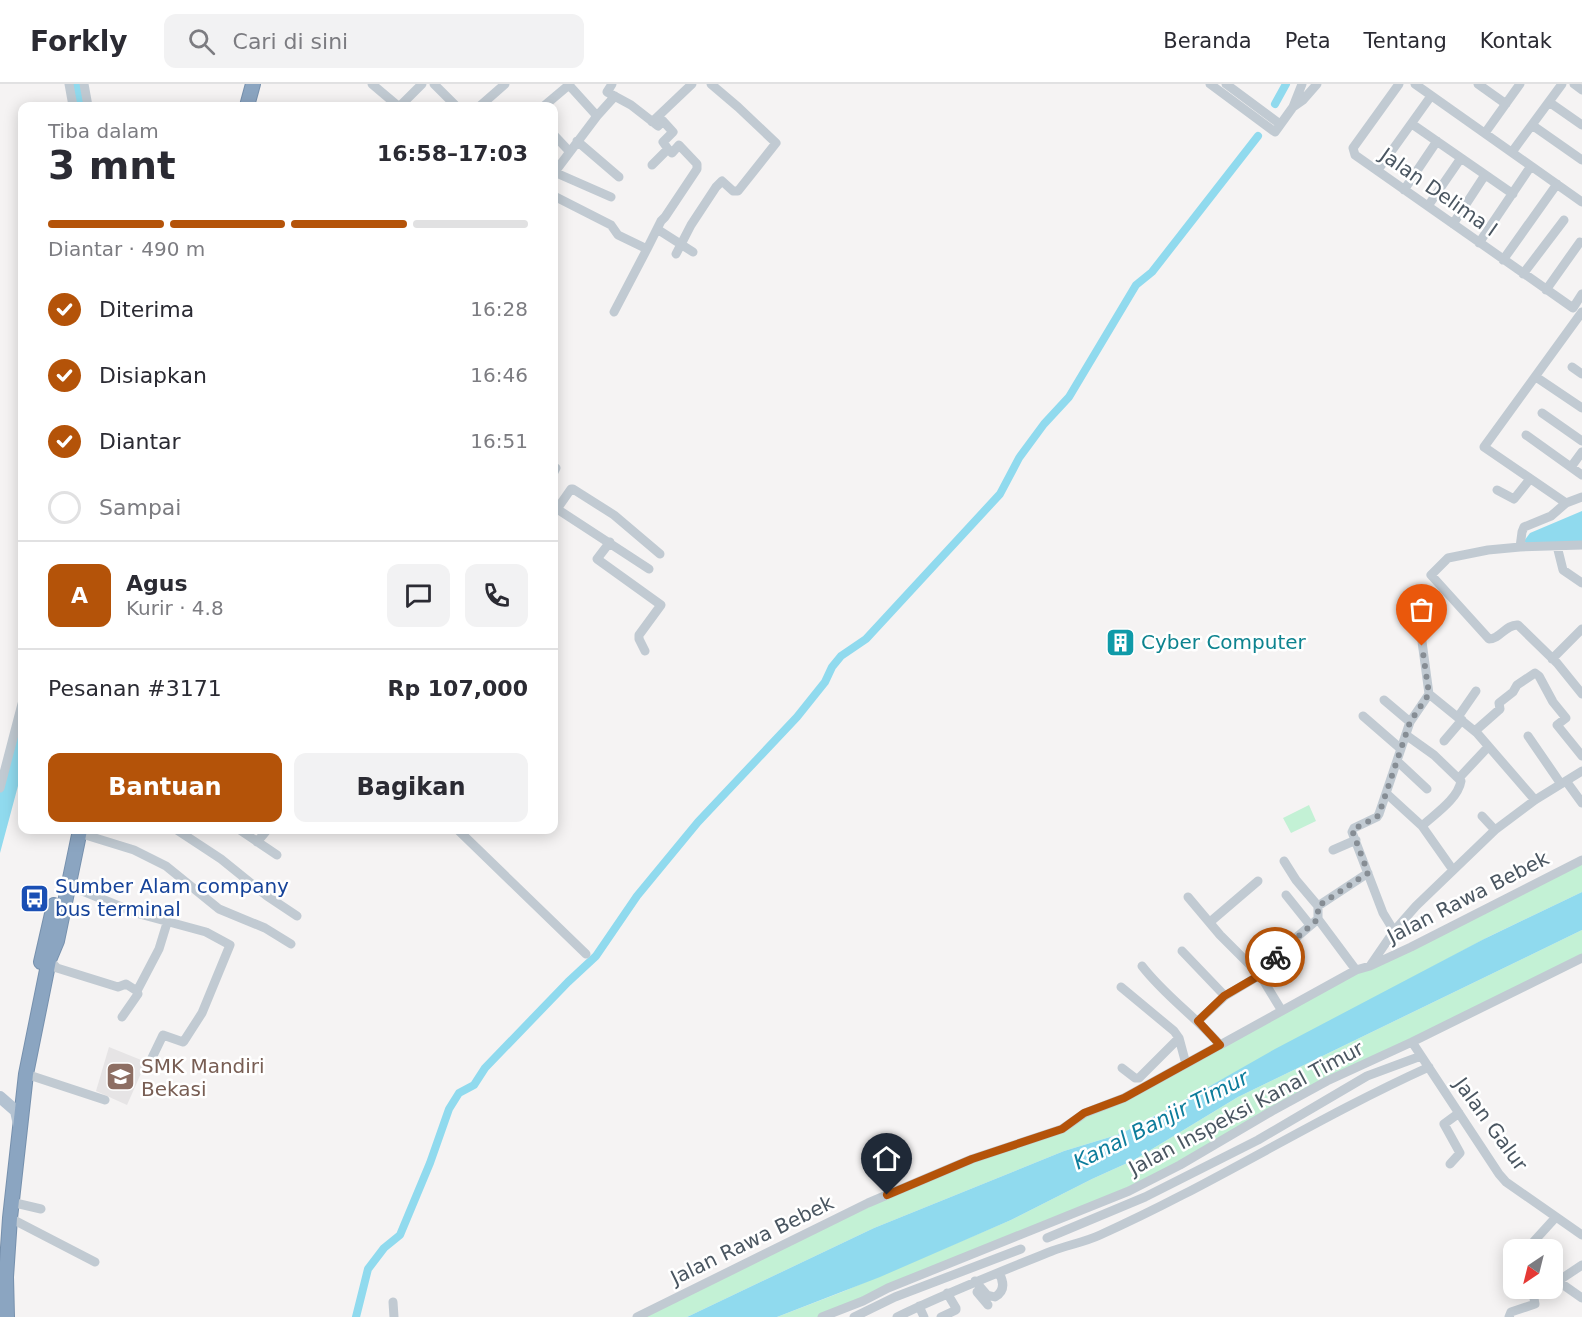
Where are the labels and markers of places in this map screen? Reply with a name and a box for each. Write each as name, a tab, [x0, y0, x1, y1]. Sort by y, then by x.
pin	[1396, 584, 1447, 646]
building icon: Cyber Computer	[1104, 626, 1136, 658]
place label: Cyber Computer	[1141, 630, 1307, 654]
place label: Sumber Alam company bus terminal	[55, 874, 289, 921]
bus stop icon: Sumber Alam company bus terminal	[18, 882, 50, 914]
place label: SMK Mandiri Bekasi	[141, 1054, 265, 1101]
school or university icon: SMK Mandiri Bekasi	[104, 1061, 136, 1093]
pin	[861, 1133, 912, 1195]

